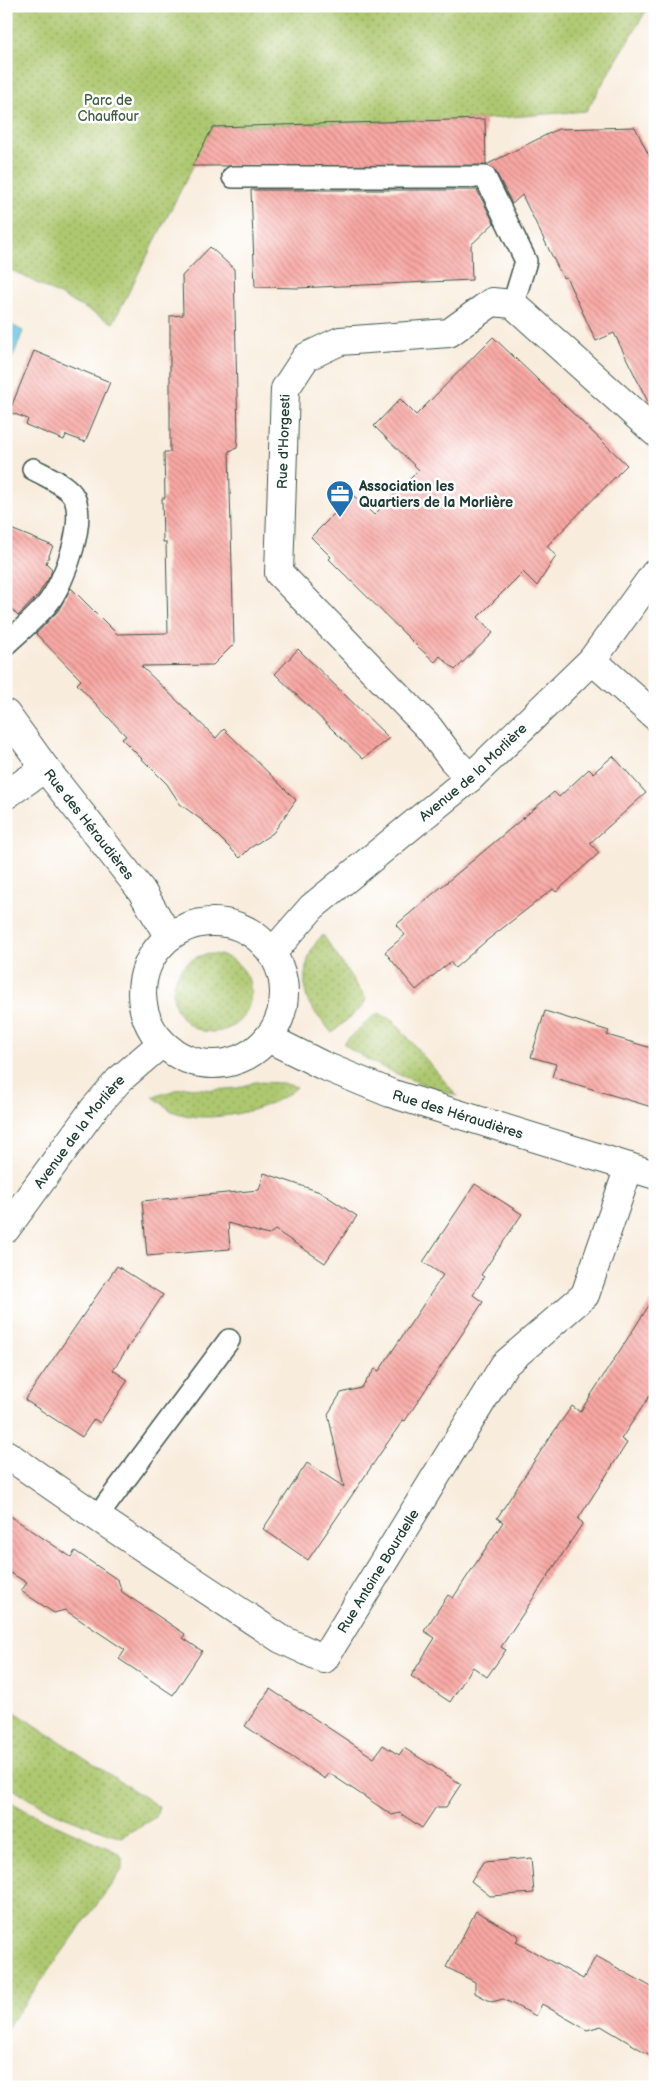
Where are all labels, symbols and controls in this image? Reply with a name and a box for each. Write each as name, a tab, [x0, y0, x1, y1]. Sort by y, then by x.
park label: Parc de Chauffour	[77, 92, 140, 125]
street label: Rue d'Horgesti	[274, 394, 294, 489]
place label: Association les Quartiers de la Morlière	[358, 478, 513, 511]
office icon: Association les Quartiers de la Morlière	[325, 479, 355, 518]
street label: Avenue de la Morlière	[416, 720, 530, 825]
street label: Rue des Héraudières	[40, 766, 137, 883]
street label: Avenue de la Morlière	[31, 1071, 128, 1192]
street label: Rue des Héraudières	[390, 1086, 525, 1143]
street label: Rue Antoine Bourdelle	[334, 1506, 423, 1636]

